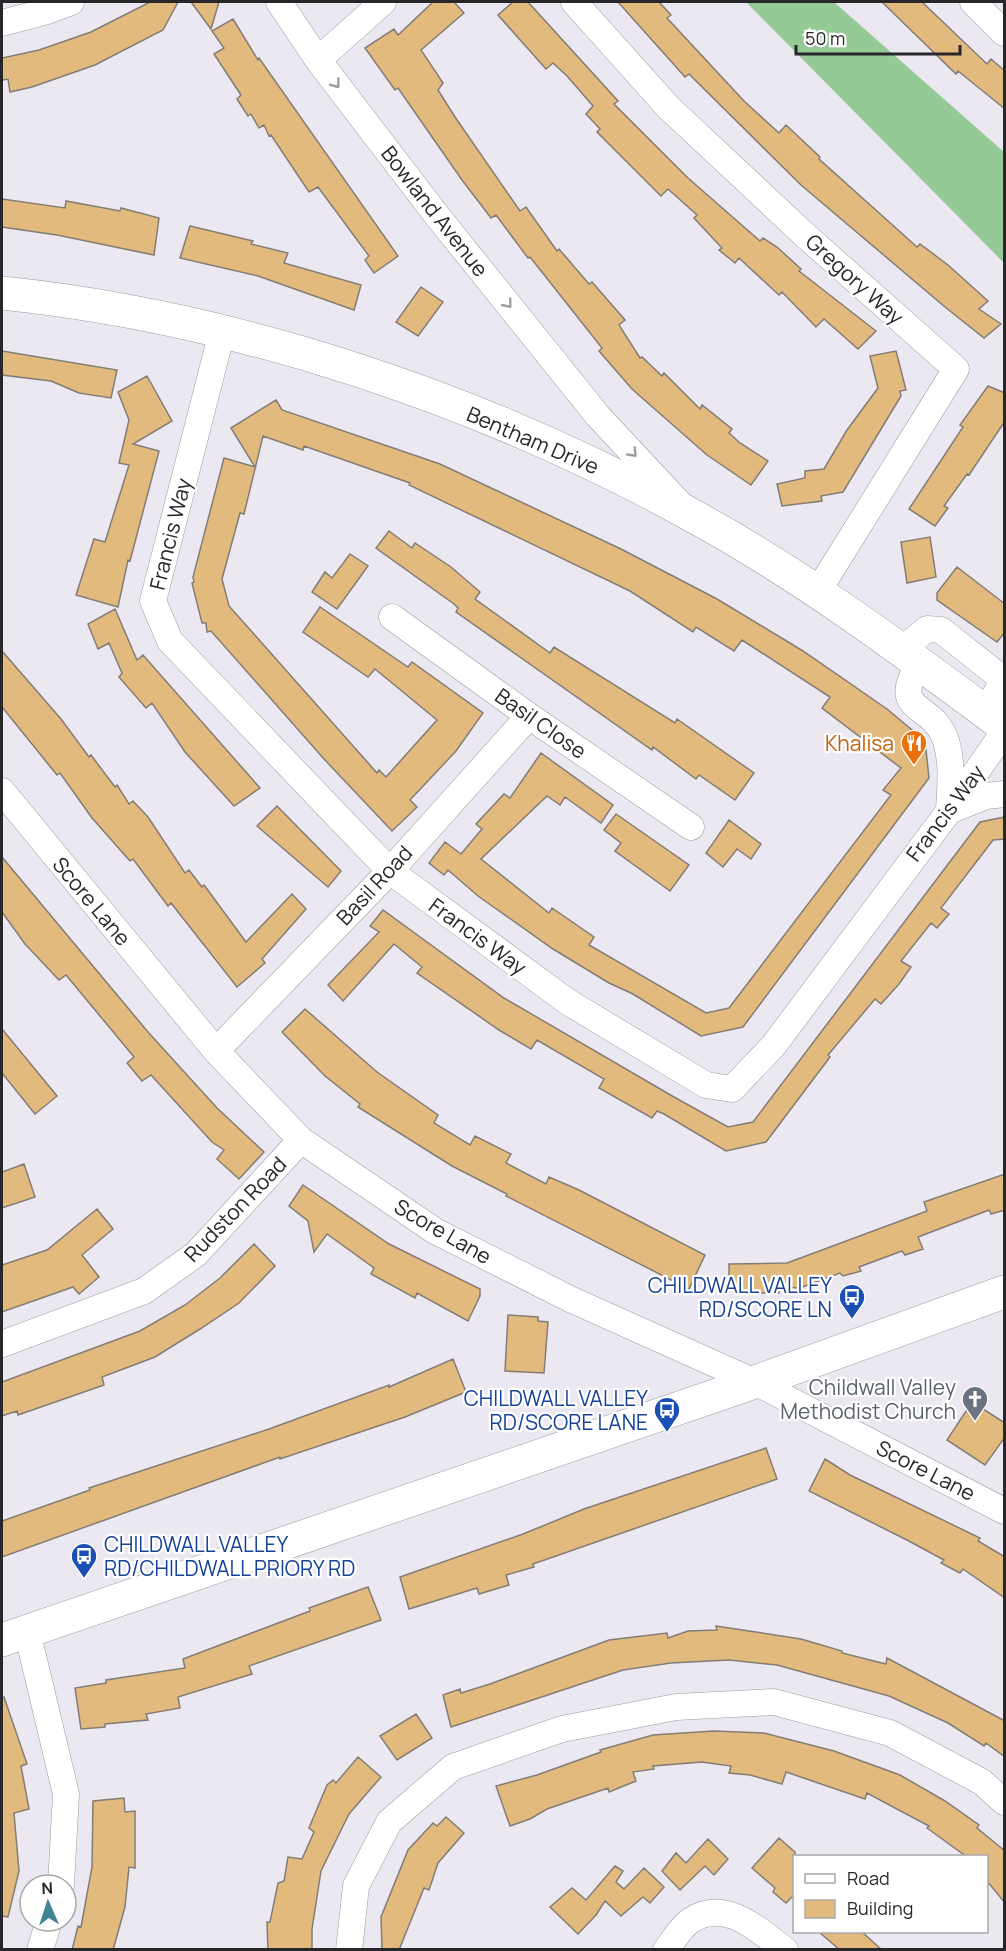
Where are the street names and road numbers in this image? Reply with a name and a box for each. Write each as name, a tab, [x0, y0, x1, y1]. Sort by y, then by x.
street label: Bowland Avenue	[375, 140, 495, 282]
street label: Gregory Way	[800, 228, 910, 330]
street label: Bentham Drive	[463, 400, 603, 480]
street label: Francis Way	[143, 475, 197, 593]
street label: Basil Close	[490, 681, 592, 765]
street label: Francis Way	[900, 759, 990, 867]
street label: Basil Road	[330, 839, 418, 931]
street label: Score Lane	[47, 851, 137, 951]
street label: Francis Way	[424, 891, 532, 981]
street label: Rudston Road	[178, 1150, 292, 1268]
street label: Score Lane	[389, 1192, 497, 1270]
street label: Score Lane	[872, 1433, 980, 1507]

